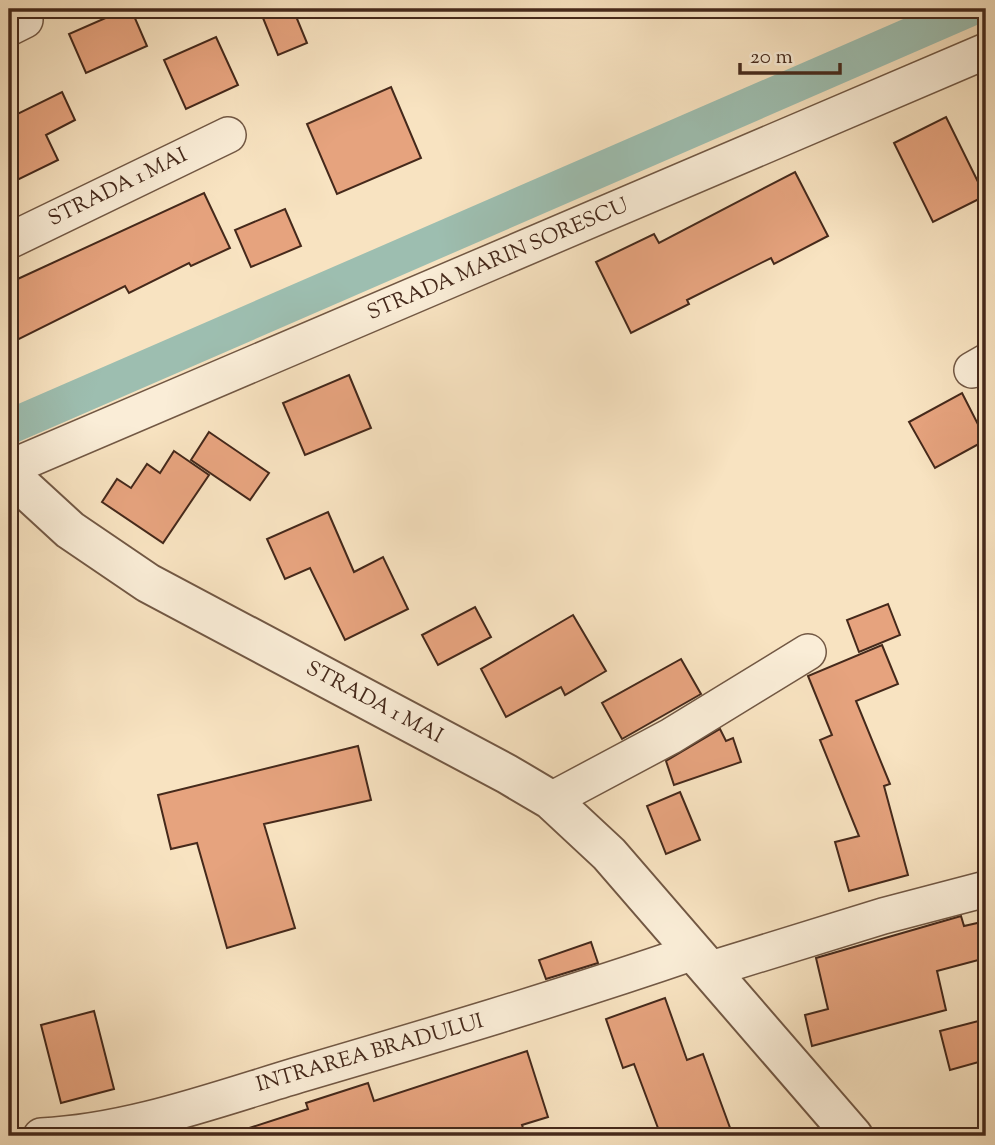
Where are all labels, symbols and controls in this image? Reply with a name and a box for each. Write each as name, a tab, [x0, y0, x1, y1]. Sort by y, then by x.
scale bar	[740, 32, 839, 76]
text: 20 m	[750, 43, 793, 73]
street label: STRADA 1 MAI	[43, 141, 193, 235]
street label: STRADA MARIN SORESCU	[363, 191, 633, 329]
street label: STRADA 1 MAI	[300, 654, 448, 752]
street label: INTRAREA BRADULUI	[253, 1007, 487, 1101]

